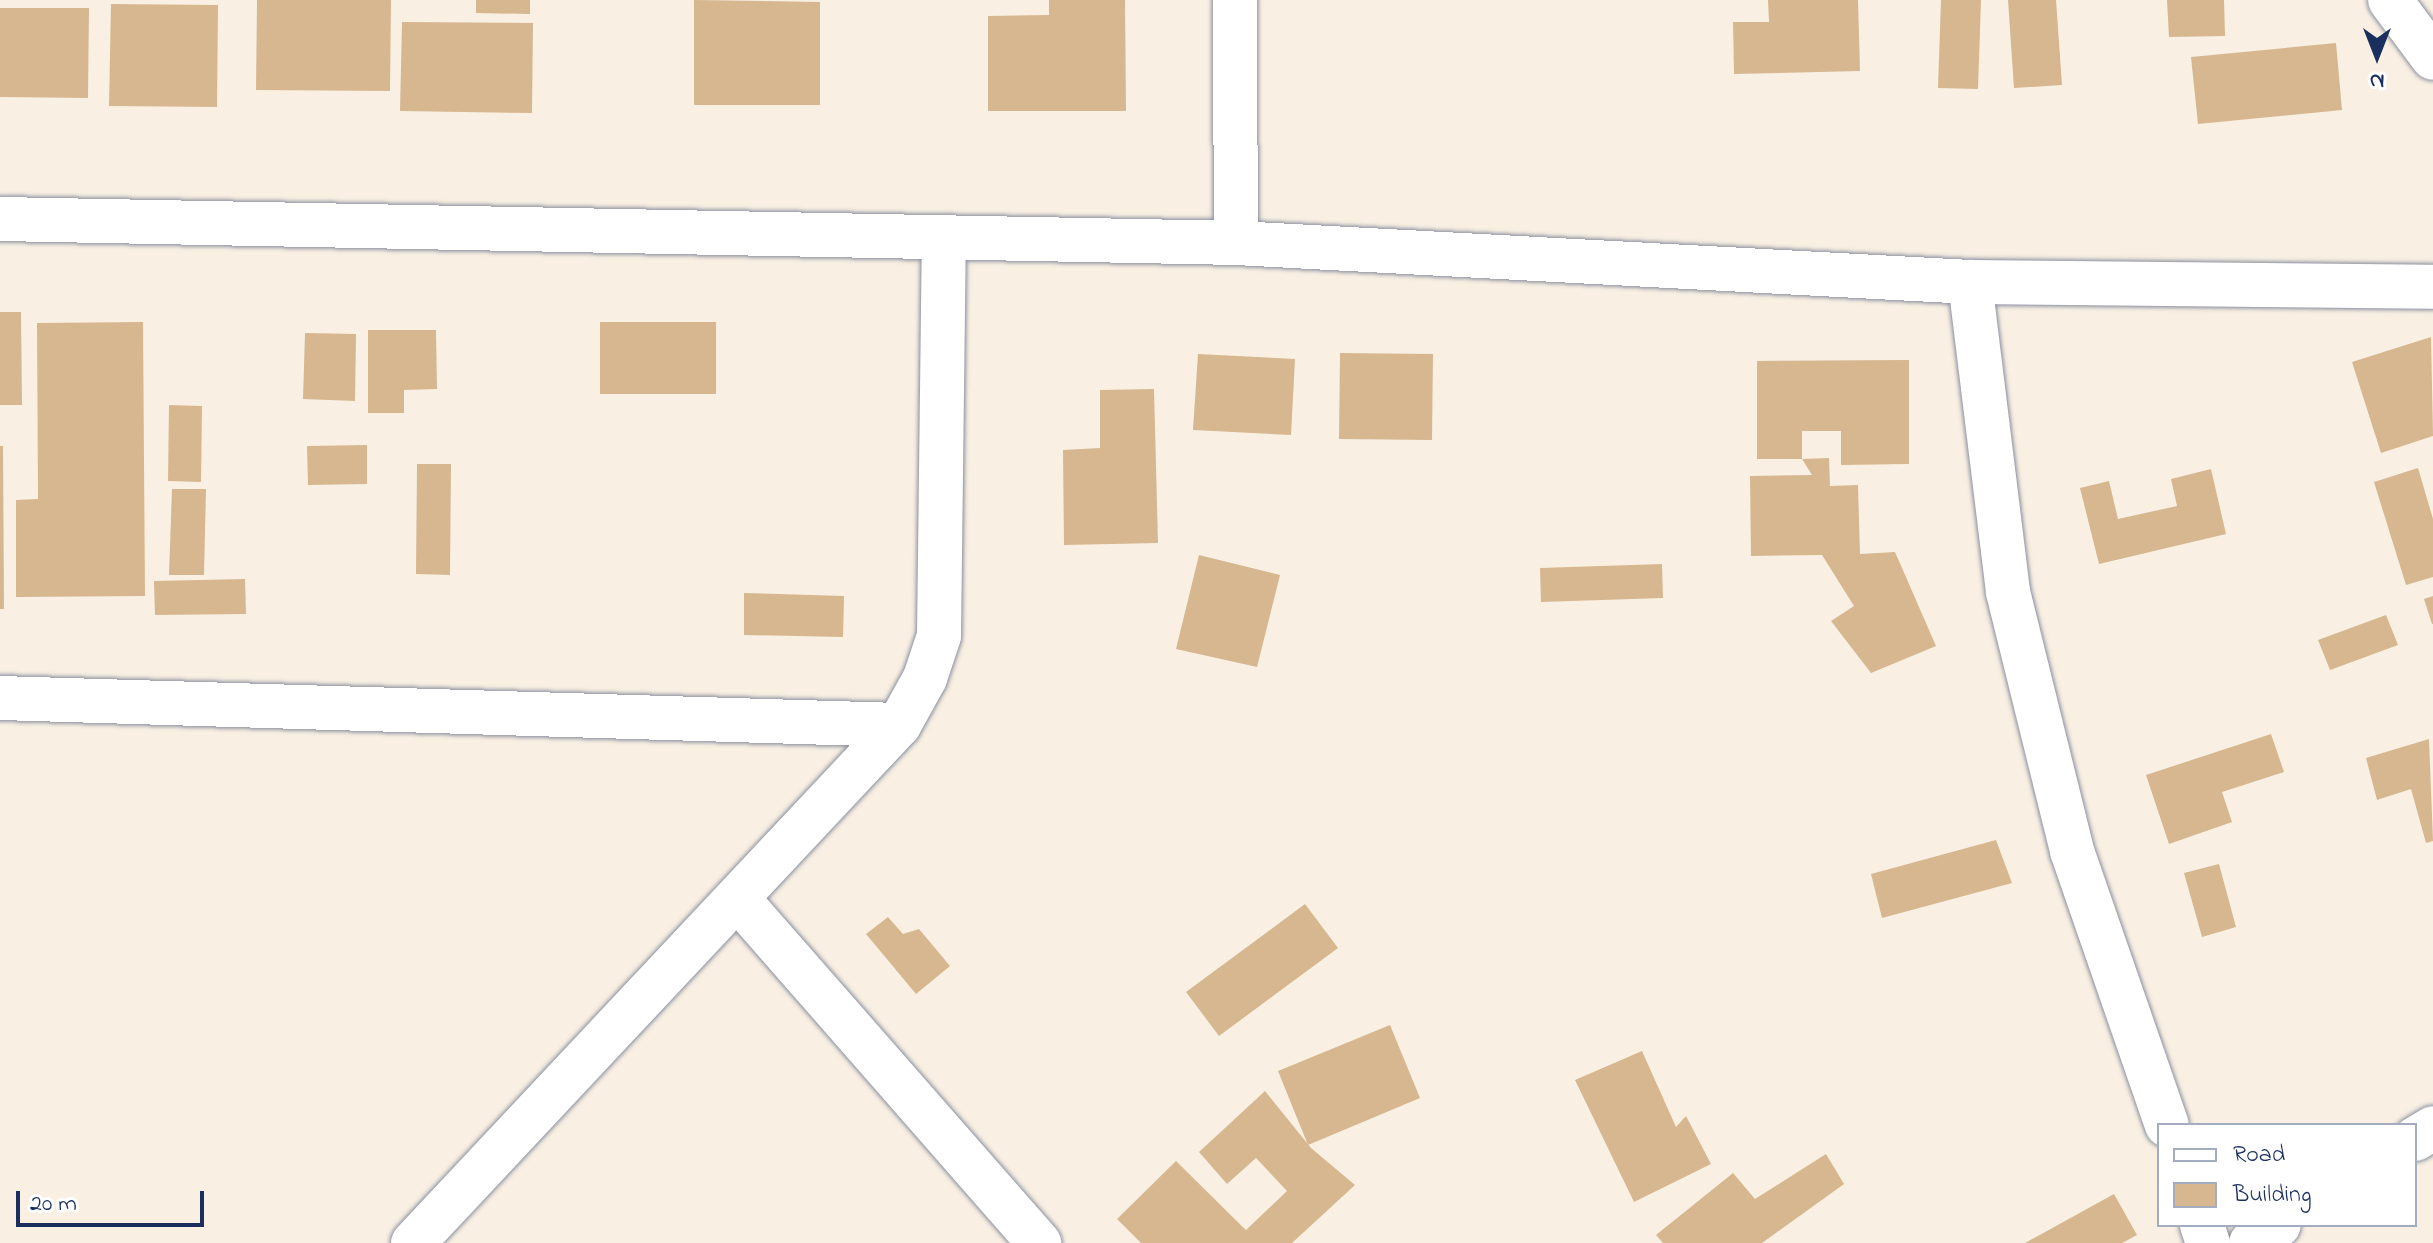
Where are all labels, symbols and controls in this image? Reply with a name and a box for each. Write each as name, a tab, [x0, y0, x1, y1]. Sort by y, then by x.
north arrow	[2337, 16, 2417, 96]
text: N	[2370, 64, 2384, 96]
legend	[2157, 1123, 2417, 1227]
text: Road	[2233, 1138, 2285, 1173]
scale bar	[20, 1175, 208, 1225]
text: Building	[2233, 1178, 2312, 1213]
text: 20 m	[30, 1187, 77, 1222]

